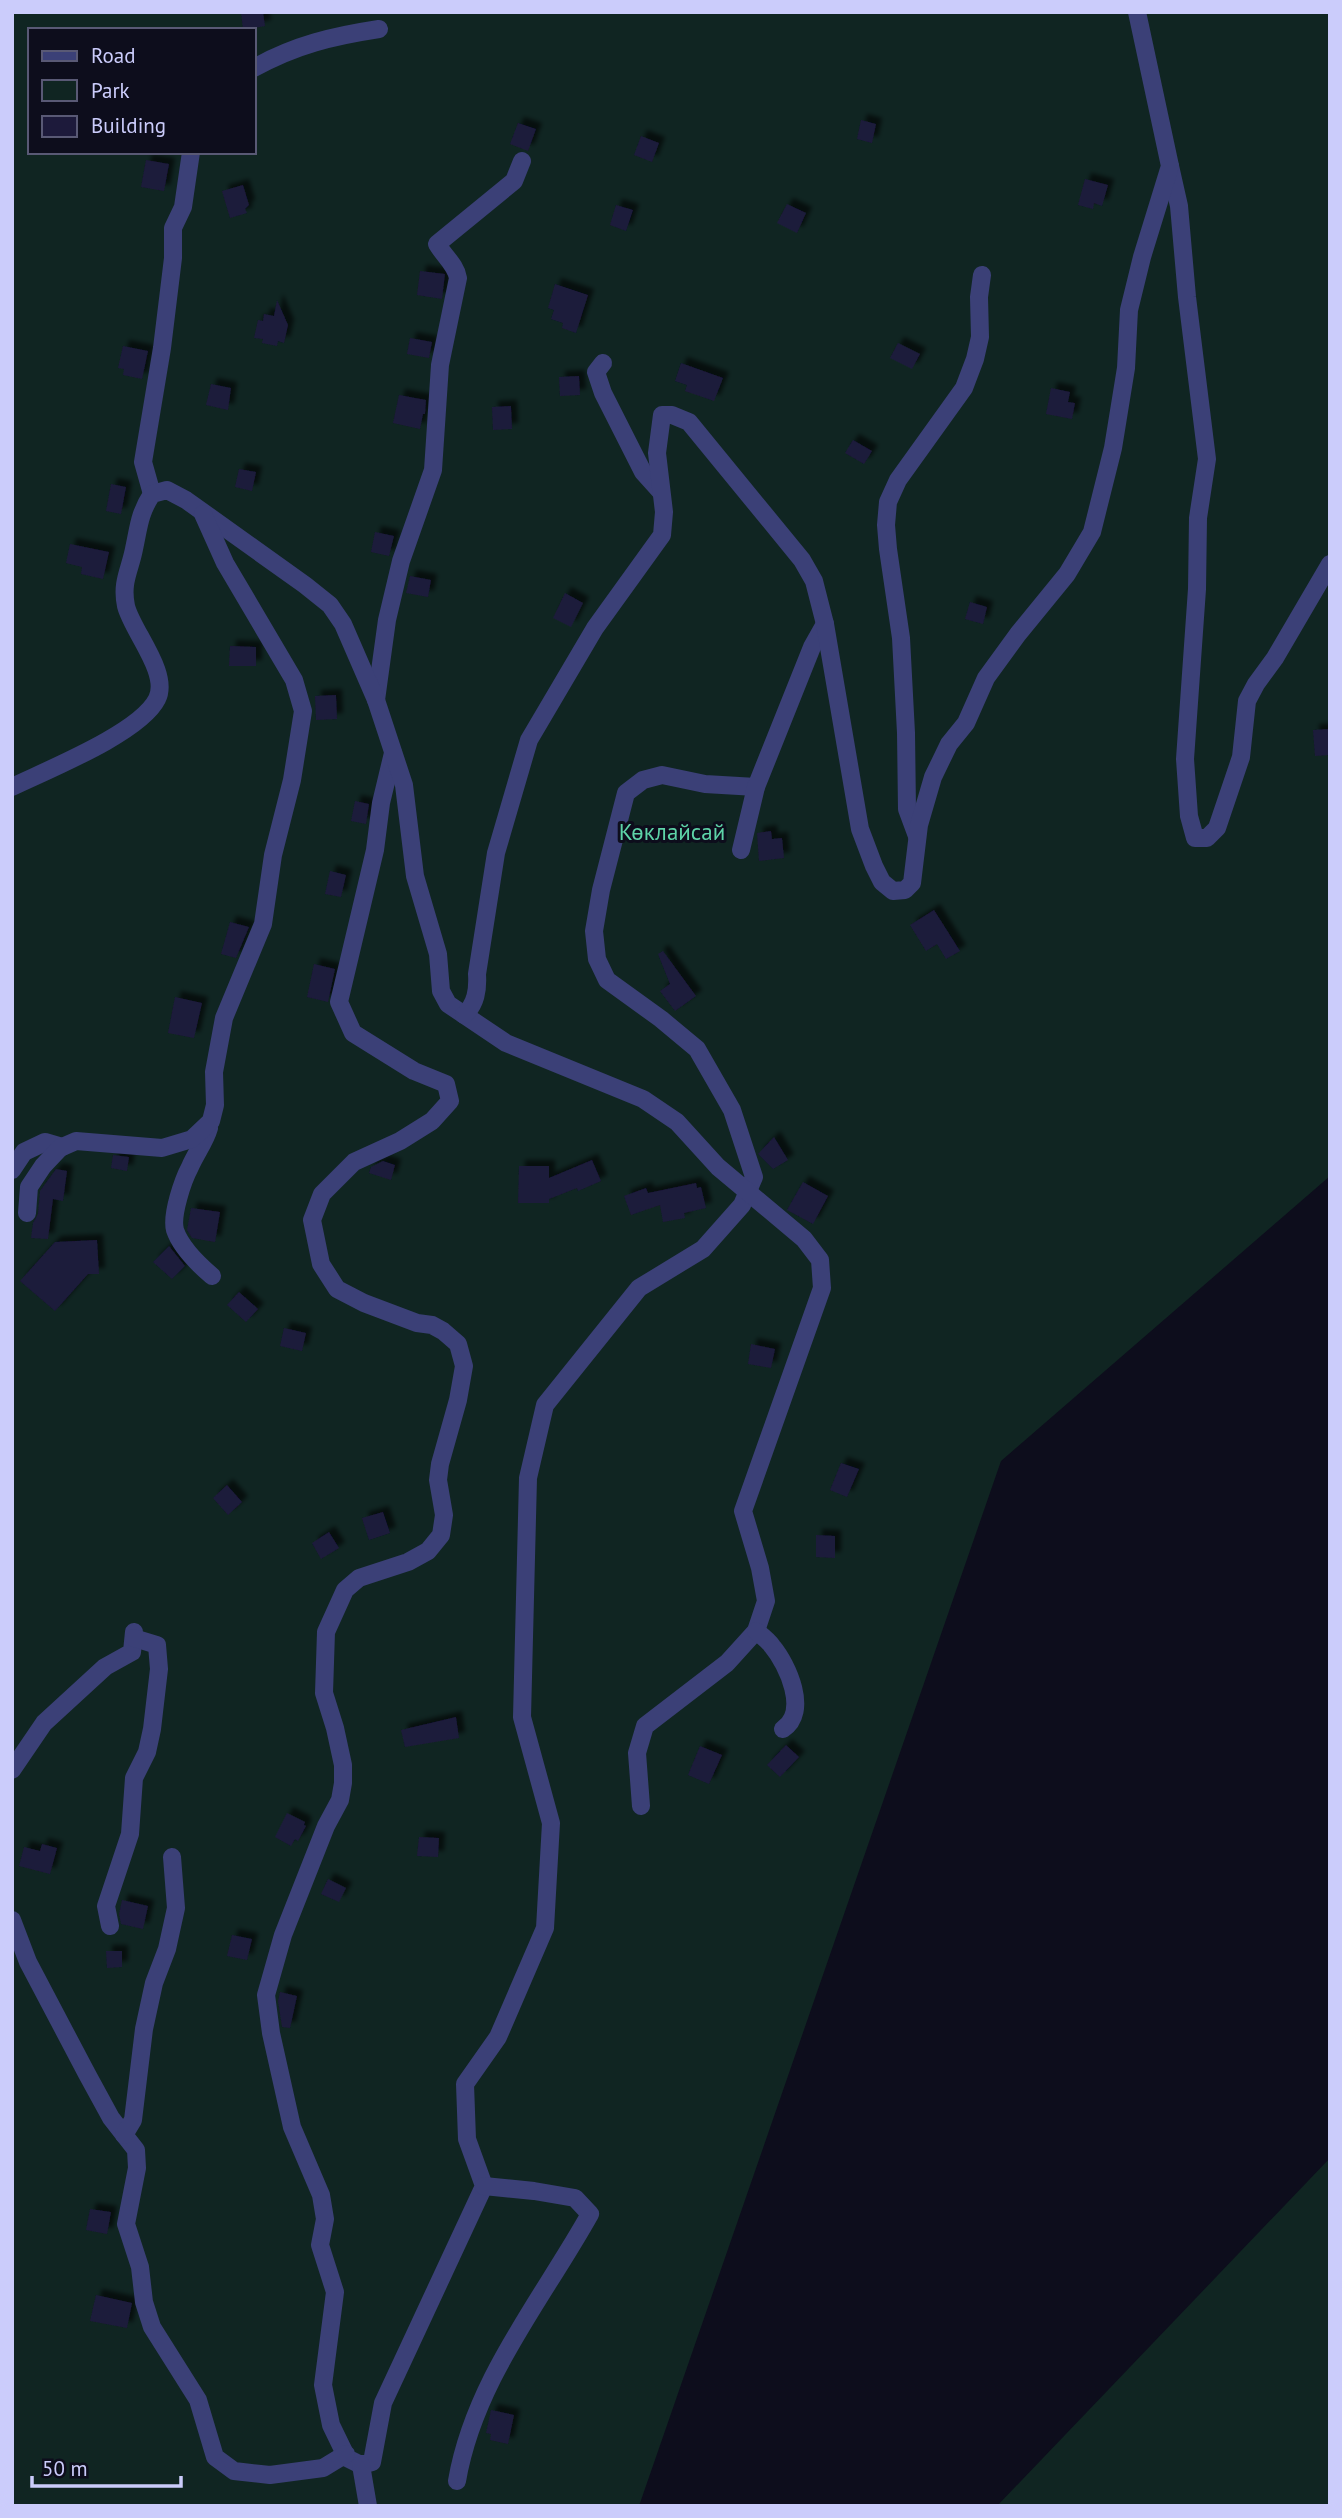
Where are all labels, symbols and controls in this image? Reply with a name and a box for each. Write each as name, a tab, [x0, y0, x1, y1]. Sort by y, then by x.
legend	[28, 28, 256, 154]
text: Road	[91, 42, 135, 69]
text: Park	[91, 77, 130, 104]
text: Building	[91, 112, 166, 139]
park label: Көклайсай	[619, 817, 725, 846]
scale bar	[32, 2444, 180, 2488]
text: 50 m	[42, 2455, 88, 2482]

